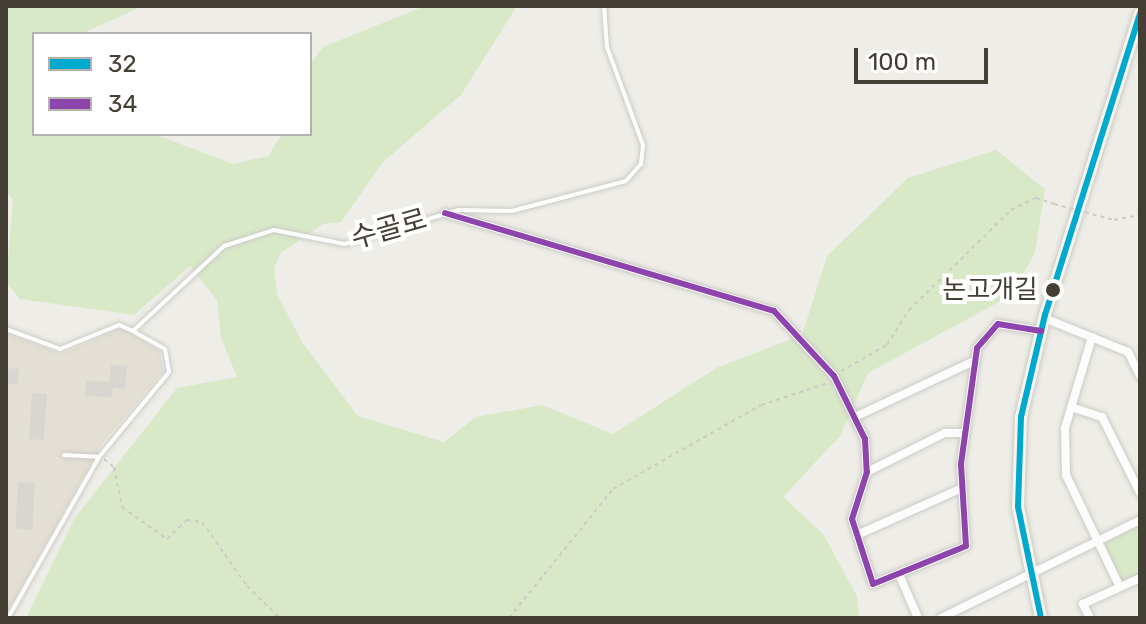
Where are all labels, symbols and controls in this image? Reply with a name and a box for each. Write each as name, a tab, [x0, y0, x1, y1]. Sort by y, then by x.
legend	[32, 32, 312, 136]
scale bar	[858, 32, 992, 82]
text: 100 m	[868, 48, 936, 76]
text: 32	[108, 50, 137, 78]
text: 34	[108, 90, 137, 118]
street label: 수골로	[347, 202, 431, 256]
place label: 논고개길	[942, 274, 1038, 306]
marker: 논고개길	[1045, 282, 1061, 298]

